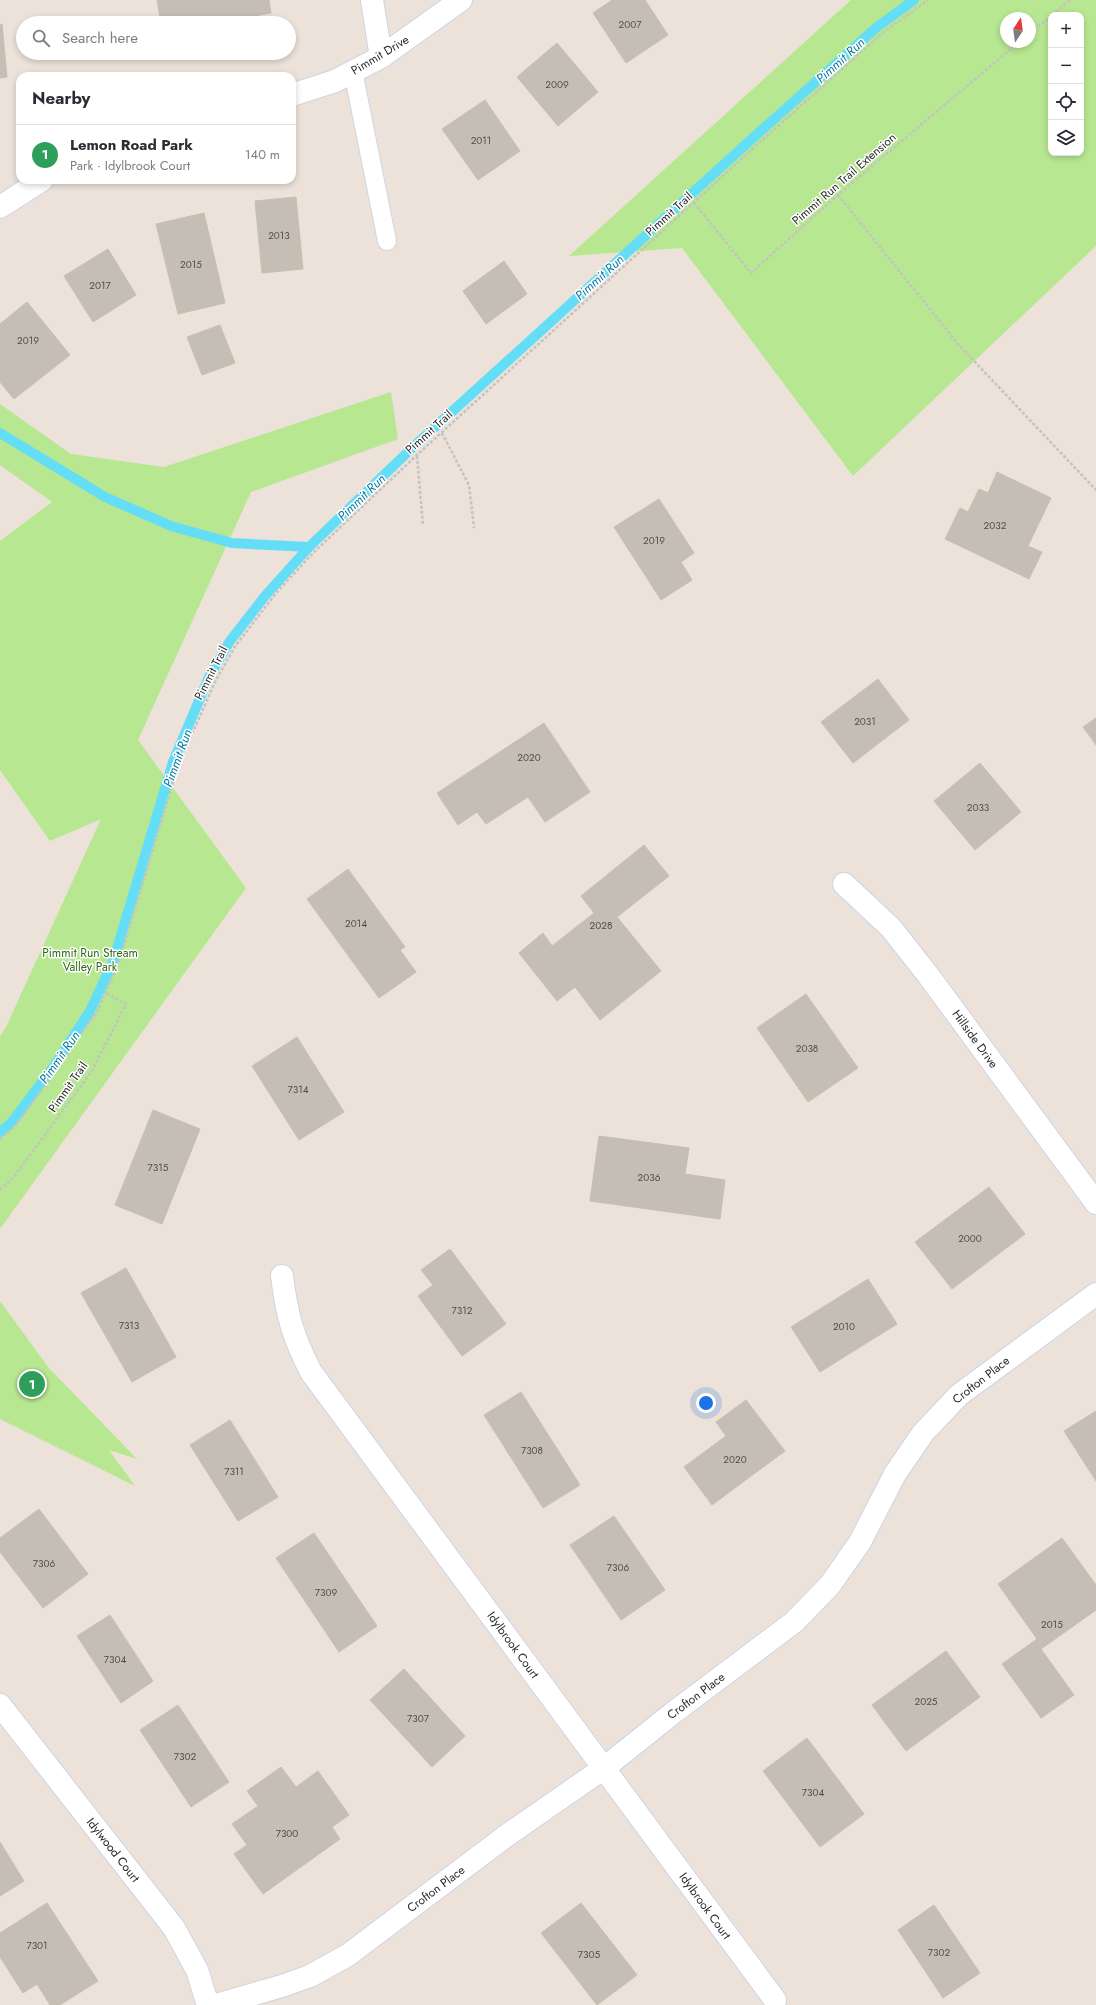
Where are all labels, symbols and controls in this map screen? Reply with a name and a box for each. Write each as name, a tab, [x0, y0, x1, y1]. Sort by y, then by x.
north arrow	[1000, 12, 1036, 48]
map controls	[1048, 12, 1084, 156]
button: +	[1048, 12, 1084, 48]
search box	[16, 16, 296, 60]
house number: 2007	[619, 17, 642, 32]
icon: search	[30, 27, 52, 49]
text: Search here	[62, 27, 138, 49]
street label: Pimmit Drive	[348, 31, 412, 79]
water label: Pimmit Run	[812, 33, 869, 88]
button: −	[1048, 48, 1084, 84]
house number: 2009	[545, 77, 569, 92]
button: locate	[1048, 84, 1084, 120]
text: Nearby	[32, 86, 90, 110]
button: layers	[1048, 120, 1084, 156]
street label: Pimmit Run Trail Extension	[788, 129, 900, 229]
house number: 2011	[471, 133, 491, 148]
text: Lemon Road Park	[70, 134, 193, 156]
text: 1	[42, 145, 48, 164]
text: 140 m	[245, 145, 280, 164]
text: Park · Idylbrook Court	[70, 156, 190, 175]
street label: Pimmit Trail	[641, 188, 697, 240]
house number: 2013	[268, 228, 290, 243]
water label: Pimmit Run	[571, 250, 628, 305]
house number: 2015	[180, 257, 202, 272]
house number: 2017	[89, 278, 111, 293]
house number: 2019	[17, 333, 39, 348]
street label: Pimmit Trail	[401, 406, 457, 458]
water label: Pimmit Run	[333, 469, 390, 525]
house number: 2032	[984, 518, 1007, 533]
house number: 2019	[643, 533, 665, 548]
street label: Pimmit Trail	[190, 643, 232, 703]
house number: 2031	[854, 714, 876, 729]
water label: Pimmit Run	[158, 726, 197, 790]
house number: 2020	[517, 750, 541, 765]
house number: 2033	[967, 800, 990, 815]
house number: 2014	[345, 916, 367, 931]
house number: 2028	[590, 918, 612, 933]
park label: Pimmit Run Stream Valley Park	[42, 944, 138, 976]
street label: Hillside Drive	[948, 1006, 1002, 1072]
water label: Pimmit Run	[34, 1027, 85, 1087]
house number: 2038	[796, 1041, 818, 1056]
street label: Pimmit Trail	[44, 1058, 92, 1116]
house number: 7314	[287, 1082, 309, 1097]
house number: 7315	[148, 1160, 169, 1175]
house number: 2036	[638, 1170, 661, 1185]
house number: 2000	[958, 1231, 982, 1246]
house number: 7312	[452, 1303, 473, 1318]
house number: 7313	[119, 1318, 140, 1333]
house number: 2010	[833, 1319, 855, 1334]
street label: Crofton Place	[948, 1352, 1014, 1408]
pin: 1	[19, 1369, 45, 1399]
your location	[696, 1393, 716, 1413]
house number: 7308	[521, 1443, 543, 1458]
house number: 2020	[723, 1452, 747, 1467]
house number: 7311	[224, 1464, 244, 1479]
house number: 7306	[33, 1556, 55, 1571]
house number: 7306	[607, 1560, 629, 1575]
house number: 7309	[315, 1585, 337, 1600]
street label: Idylbrook Court	[483, 1608, 543, 1682]
house number: 2015	[1041, 1617, 1063, 1632]
house number: 7304	[104, 1652, 126, 1667]
street label: Crofton Place	[663, 1668, 729, 1724]
house number: 2025	[914, 1694, 938, 1709]
house number: 7307	[407, 1711, 430, 1726]
house number: 7302	[174, 1749, 197, 1764]
house number: 7304	[802, 1785, 824, 1800]
street label: Idylwood Court	[82, 1814, 144, 1886]
house number: 7300	[276, 1826, 298, 1841]
street label: Crofton Place	[403, 1861, 469, 1917]
street label: Idylbrook Court	[675, 1869, 735, 1943]
house number: 7301	[26, 1938, 48, 1953]
house number: 7302	[928, 1945, 951, 1960]
house number: 7305	[578, 1947, 601, 1962]

